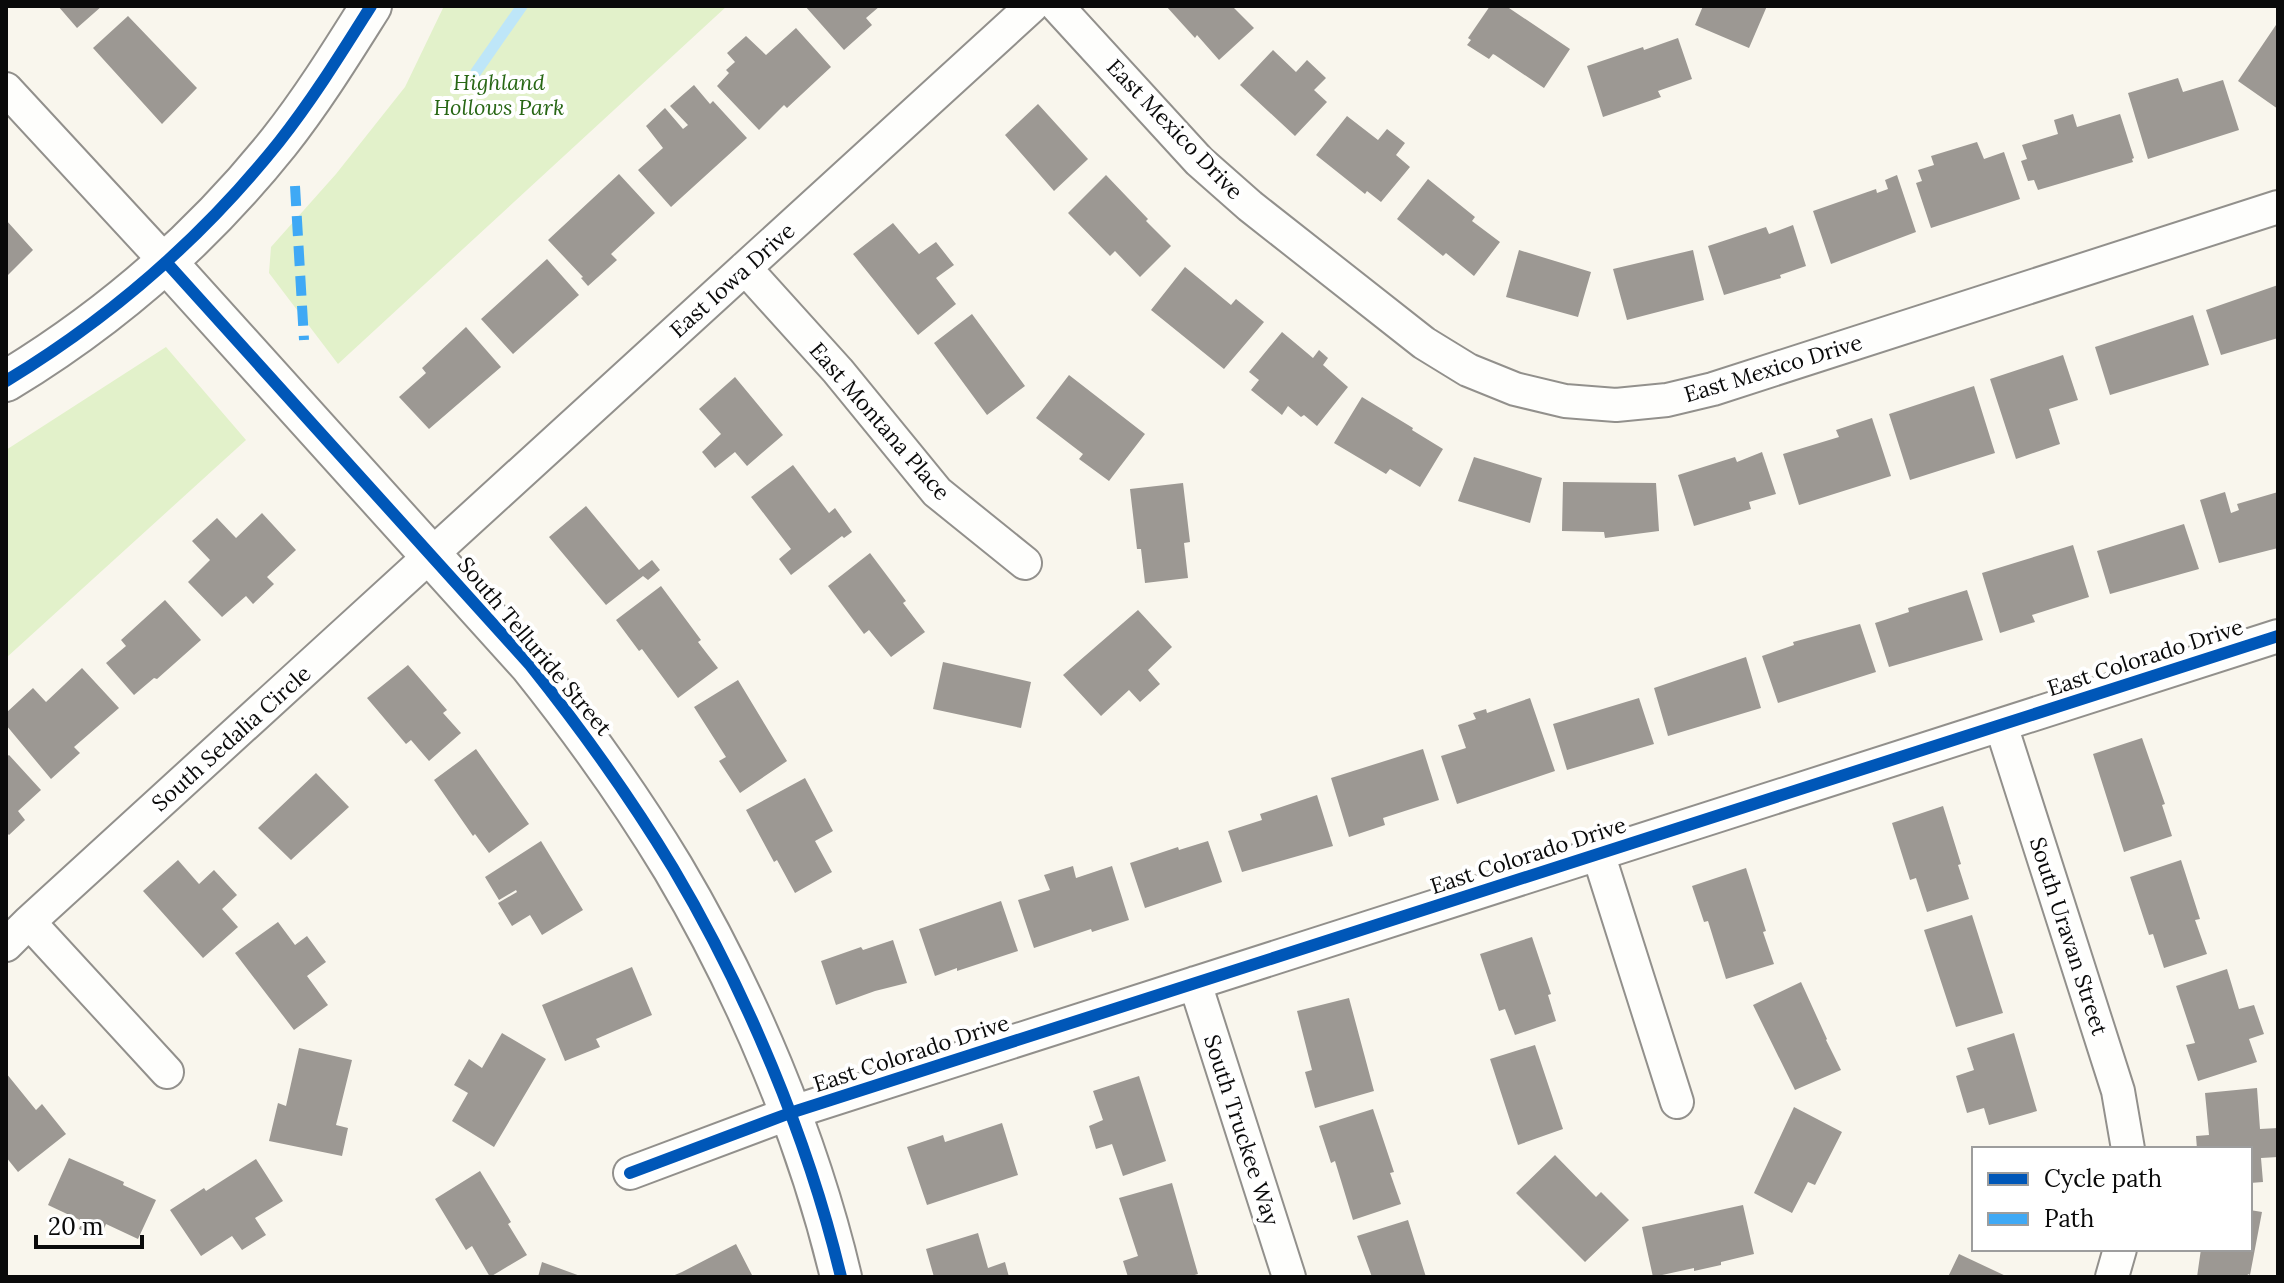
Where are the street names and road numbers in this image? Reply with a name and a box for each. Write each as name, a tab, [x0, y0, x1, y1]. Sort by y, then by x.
street label: East Mexico Drive	[1101, 53, 1249, 205]
street label: East Iowa Drive	[664, 216, 800, 343]
street label: East Mexico Drive	[1681, 328, 1865, 408]
street label: East Montana Place	[804, 336, 956, 506]
street label: South Telluride Street	[452, 551, 618, 742]
street label: East Colorado Drive	[2044, 612, 2246, 702]
street label: South Sedalia Circle	[146, 659, 316, 817]
street label: East Colorado Drive	[1427, 810, 1629, 900]
street label: South Uravan Street	[2024, 833, 2114, 1039]
street label: East Colorado Drive	[810, 1008, 1012, 1098]
street label: South Truckee Way	[1198, 1031, 1286, 1229]

